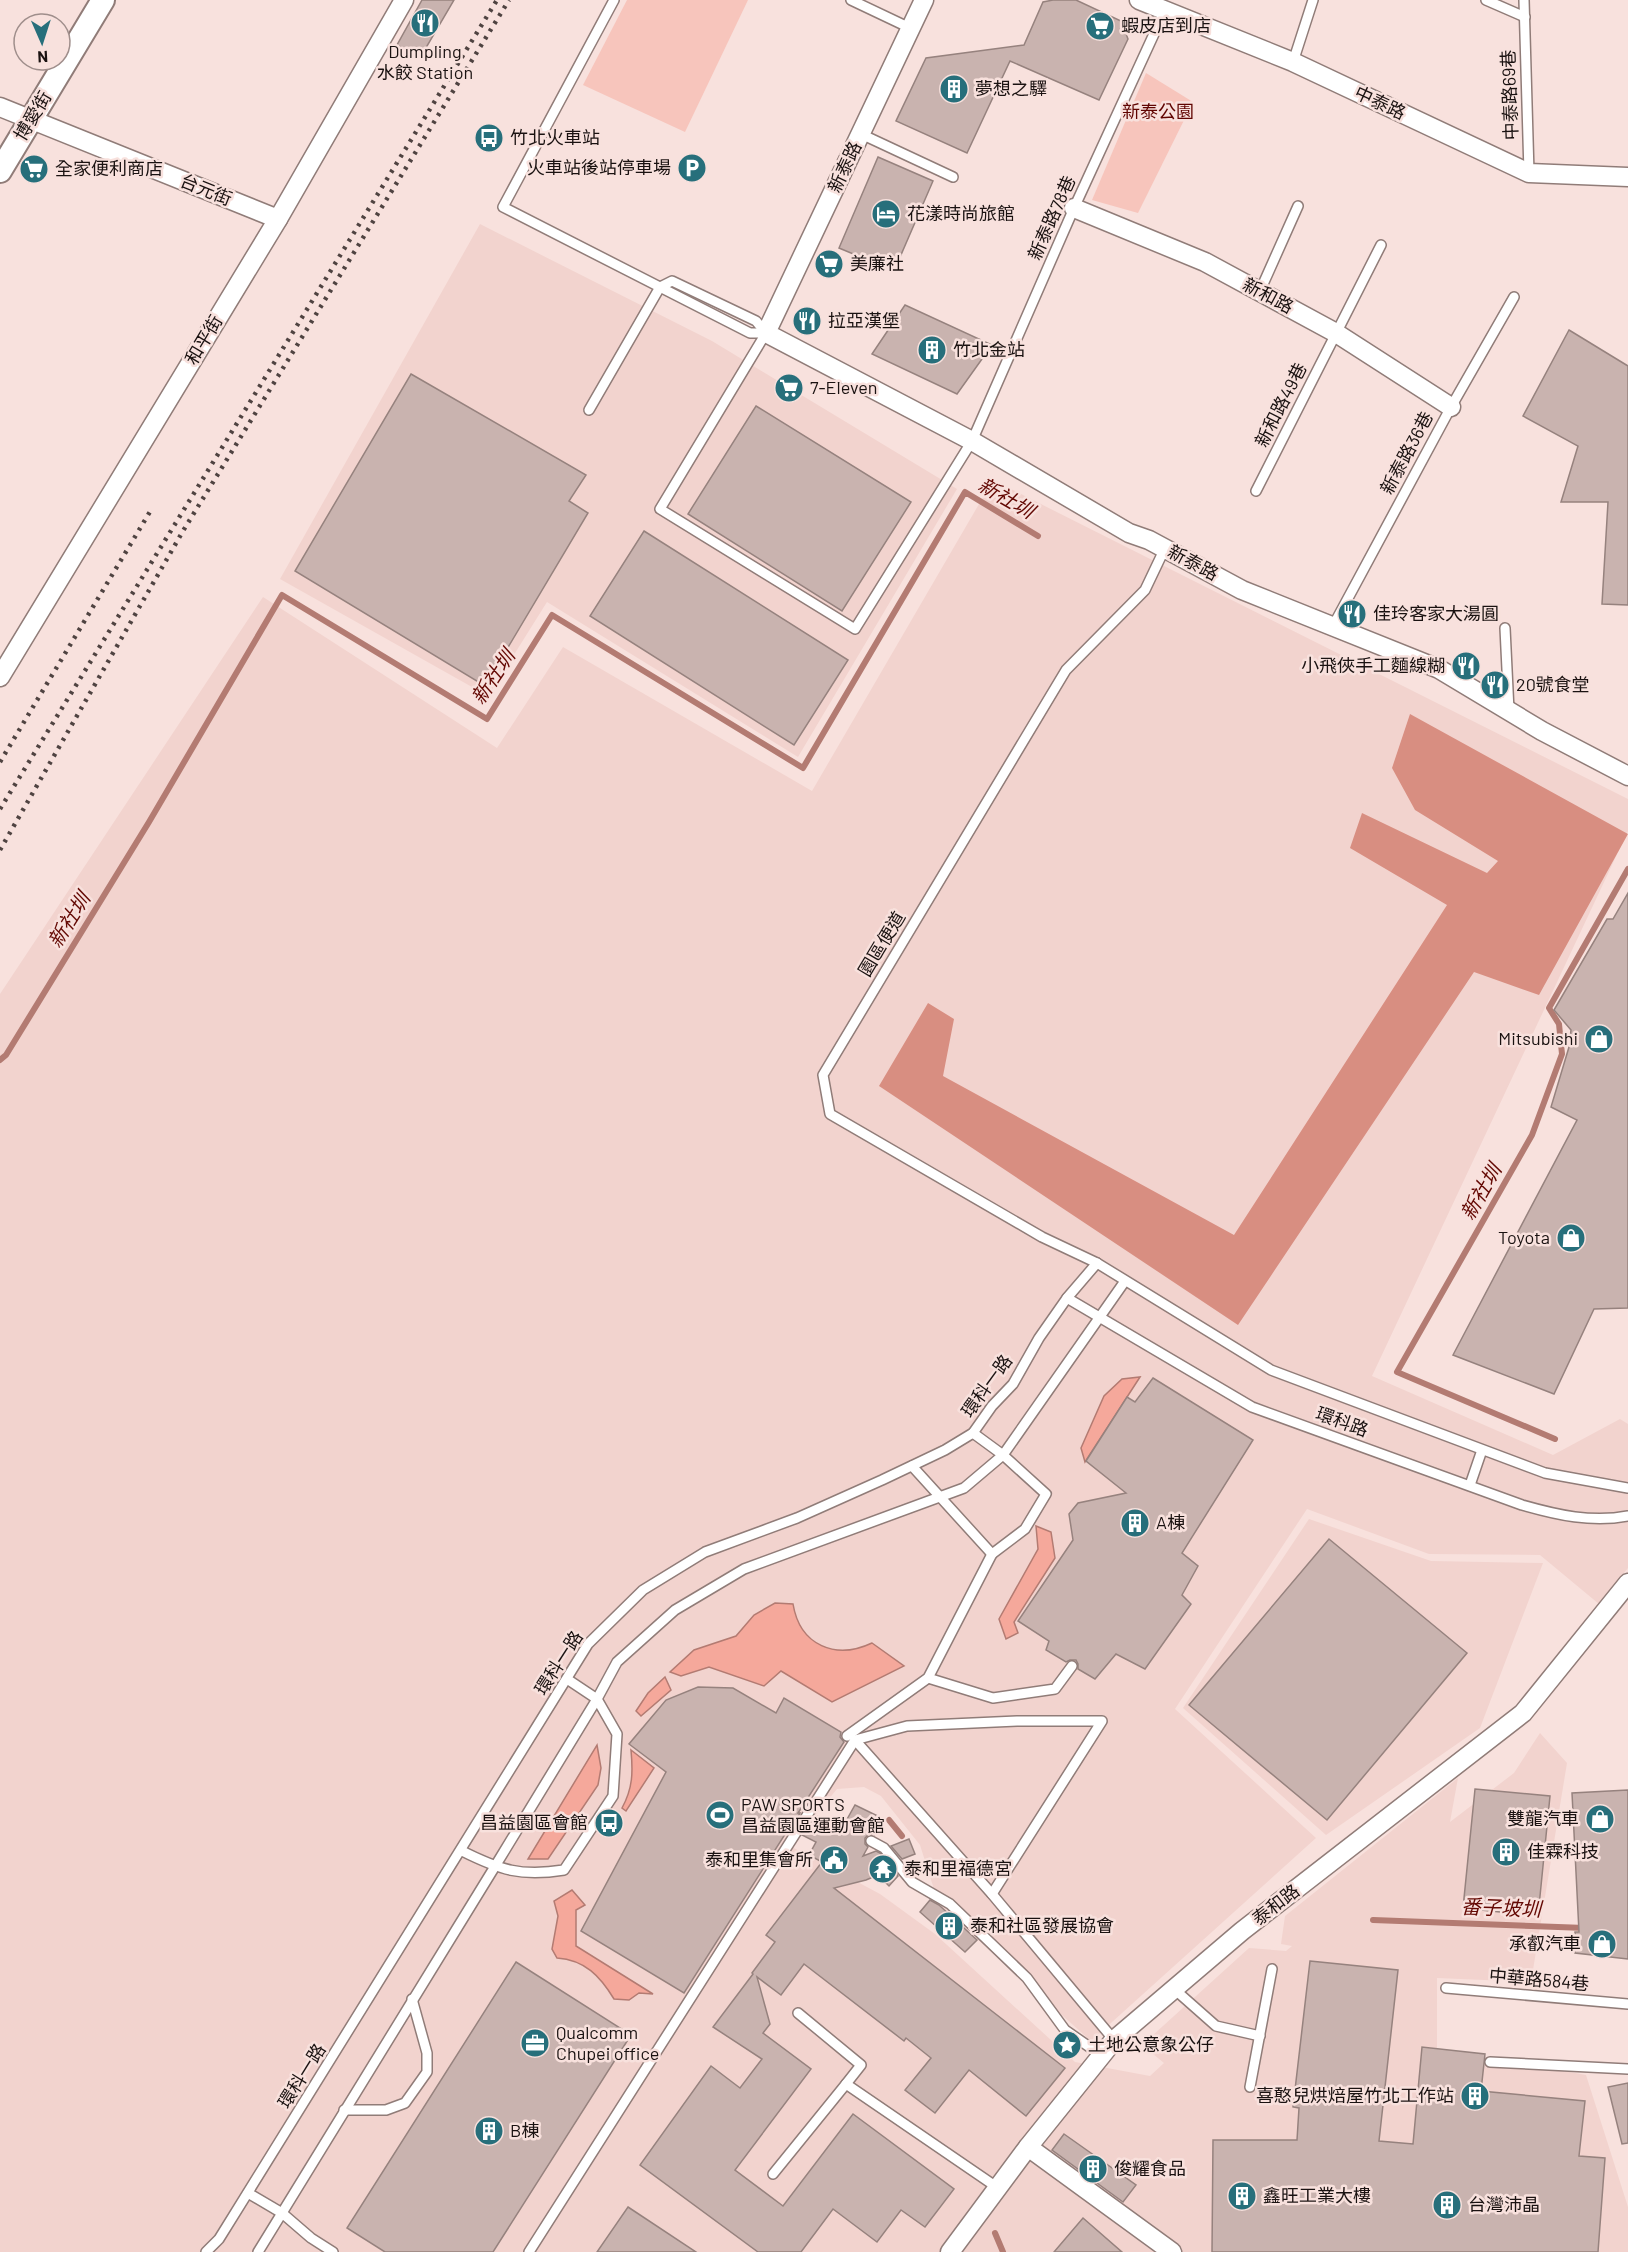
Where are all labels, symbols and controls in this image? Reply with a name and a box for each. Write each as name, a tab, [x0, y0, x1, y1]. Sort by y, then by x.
restaurant icon: Dumpling 水餃 Station	[409, 7, 441, 39]
supermarket icon: 蝦皮店到店	[1084, 10, 1116, 42]
north arrow	[12, 12, 72, 72]
place label: 蝦皮店到店	[1121, 14, 1211, 36]
place label: Dumpling 水餃 Station	[377, 40, 473, 83]
text: N	[37, 48, 49, 67]
street label: 中泰路69巷	[1496, 49, 1522, 141]
building icon: 夢想之驛	[938, 73, 970, 105]
place label: 夢想之驛	[975, 77, 1047, 99]
street label: 中泰路	[1351, 81, 1410, 123]
street label: 博愛街	[9, 87, 55, 144]
park label: 新泰公園	[1122, 100, 1194, 122]
bus stop icon: 竹北火車站	[473, 122, 505, 154]
place label: 竹北火車站	[510, 126, 600, 148]
street label: 新泰路	[823, 137, 865, 196]
parking icon: 火車站後站停車場	[676, 152, 708, 184]
supermarket icon: 全家便利商店	[18, 153, 50, 185]
place label: 火車站後站停車場	[527, 156, 671, 178]
place label: 全家便利商店	[55, 157, 163, 179]
street label: 台元街	[177, 169, 236, 209]
street label: 新泰路78巷	[1023, 172, 1079, 263]
hotel icon: 花漾時尚旅館	[870, 198, 902, 230]
place label: 花漾時尚旅館	[907, 202, 1015, 224]
supermarket icon: 美廉社	[813, 248, 845, 280]
place label: 美廉社	[850, 252, 904, 274]
street label: 新和路	[1239, 273, 1297, 318]
restaurant icon: 拉亞漢堡	[791, 305, 823, 337]
place label: 拉亞漢堡	[828, 309, 900, 331]
street label: 和平街	[180, 311, 226, 368]
building icon: 竹北金站	[916, 334, 948, 366]
place label: 竹北金站	[953, 338, 1025, 360]
street label: 新和路49巷	[1250, 359, 1311, 450]
supermarket icon: 7-Eleven	[773, 372, 805, 404]
place label: 7-Eleven	[810, 376, 878, 398]
street label: 新泰路36巷	[1375, 407, 1437, 498]
water label: 新社圳	[975, 472, 1041, 524]
street label: 新泰路	[1164, 540, 1222, 585]
restaurant icon: 佳玲客家大湯圓	[1336, 598, 1368, 630]
place label: 佳玲客家大湯圓	[1373, 602, 1499, 624]
water label: 新社圳	[465, 642, 521, 708]
restaurant icon: 小飛俠手工麵線糊	[1450, 650, 1482, 682]
place label: 小飛俠手工麵線糊	[1301, 654, 1445, 676]
restaurant icon: 20號食堂	[1479, 669, 1511, 701]
place label: 20號食堂	[1516, 673, 1590, 695]
water label: 新社圳	[42, 885, 96, 951]
street label: 園區便道	[853, 907, 909, 980]
shop icon: Mitsubishi	[1583, 1023, 1615, 1055]
place label: Mitsubishi	[1498, 1027, 1578, 1049]
water label: 新社圳	[1455, 1157, 1507, 1223]
shop icon: Toyota	[1555, 1222, 1587, 1254]
place label: Toyota	[1498, 1226, 1550, 1248]
street label: 環科一路	[956, 1350, 1016, 1421]
street label: 環科路	[1313, 1401, 1371, 1441]
building icon: A棟	[1119, 1507, 1151, 1539]
place label: A棟	[1156, 1511, 1185, 1533]
street label: 環科一路	[529, 1626, 587, 1699]
place label: PAW SPORTS 昌益園區運動會館	[741, 1793, 885, 1836]
sports icon: PAW SPORTS 昌益園區運動會館	[704, 1799, 736, 1831]
shop icon: 雙龍汽車	[1584, 1803, 1616, 1835]
bus stop icon: 昌益園區會館	[593, 1807, 625, 1839]
place label: 雙龍汽車	[1507, 1807, 1579, 1829]
place label: 昌益園區會館	[480, 1811, 588, 1833]
building icon: 佳霖科技	[1490, 1836, 1522, 1868]
place label: 佳霖科技	[1527, 1840, 1599, 1862]
public building icon: 泰和里集會所	[818, 1844, 850, 1876]
place label: 泰和里集會所	[705, 1848, 813, 1870]
temple icon: 泰和里福德宮	[867, 1853, 899, 1885]
place label: 泰和里福德宮	[904, 1857, 1012, 1879]
street label: 泰和路	[1247, 1879, 1303, 1930]
water label: 番子坡圳	[1461, 1894, 1544, 1920]
building icon: 泰和社區發展協會	[933, 1910, 965, 1942]
place label: 泰和社區發展協會	[970, 1914, 1114, 1936]
shop icon: 承叡汽車	[1586, 1928, 1618, 1960]
place label: 承叡汽車	[1509, 1932, 1581, 1954]
street label: 中華路584巷	[1488, 1964, 1590, 1994]
place label: Qualcomm Chupei office	[556, 2021, 659, 2064]
office icon: Qualcomm Chupei office	[519, 2027, 551, 2059]
place icon: 土地公意象公仔	[1051, 2029, 1083, 2061]
place label: 土地公意象公仔	[1088, 2033, 1214, 2055]
street label: 環科一路	[273, 2039, 330, 2112]
building icon: 喜憨兒烘焙屋竹北工作站	[1459, 2080, 1491, 2112]
place label: 喜憨兒烘焙屋竹北工作站	[1256, 2084, 1454, 2106]
building icon: B棟	[473, 2115, 505, 2147]
place label: B棟	[510, 2119, 539, 2141]
building icon: 俊耀食品	[1077, 2153, 1109, 2185]
place label: 俊耀食品	[1114, 2157, 1186, 2179]
building icon: 鑫旺工業大樓	[1226, 2180, 1258, 2212]
place label: 鑫旺工業大樓	[1263, 2184, 1371, 2206]
building icon: 台灣沛晶	[1431, 2189, 1463, 2221]
place label: 台灣沛晶	[1468, 2193, 1540, 2215]

